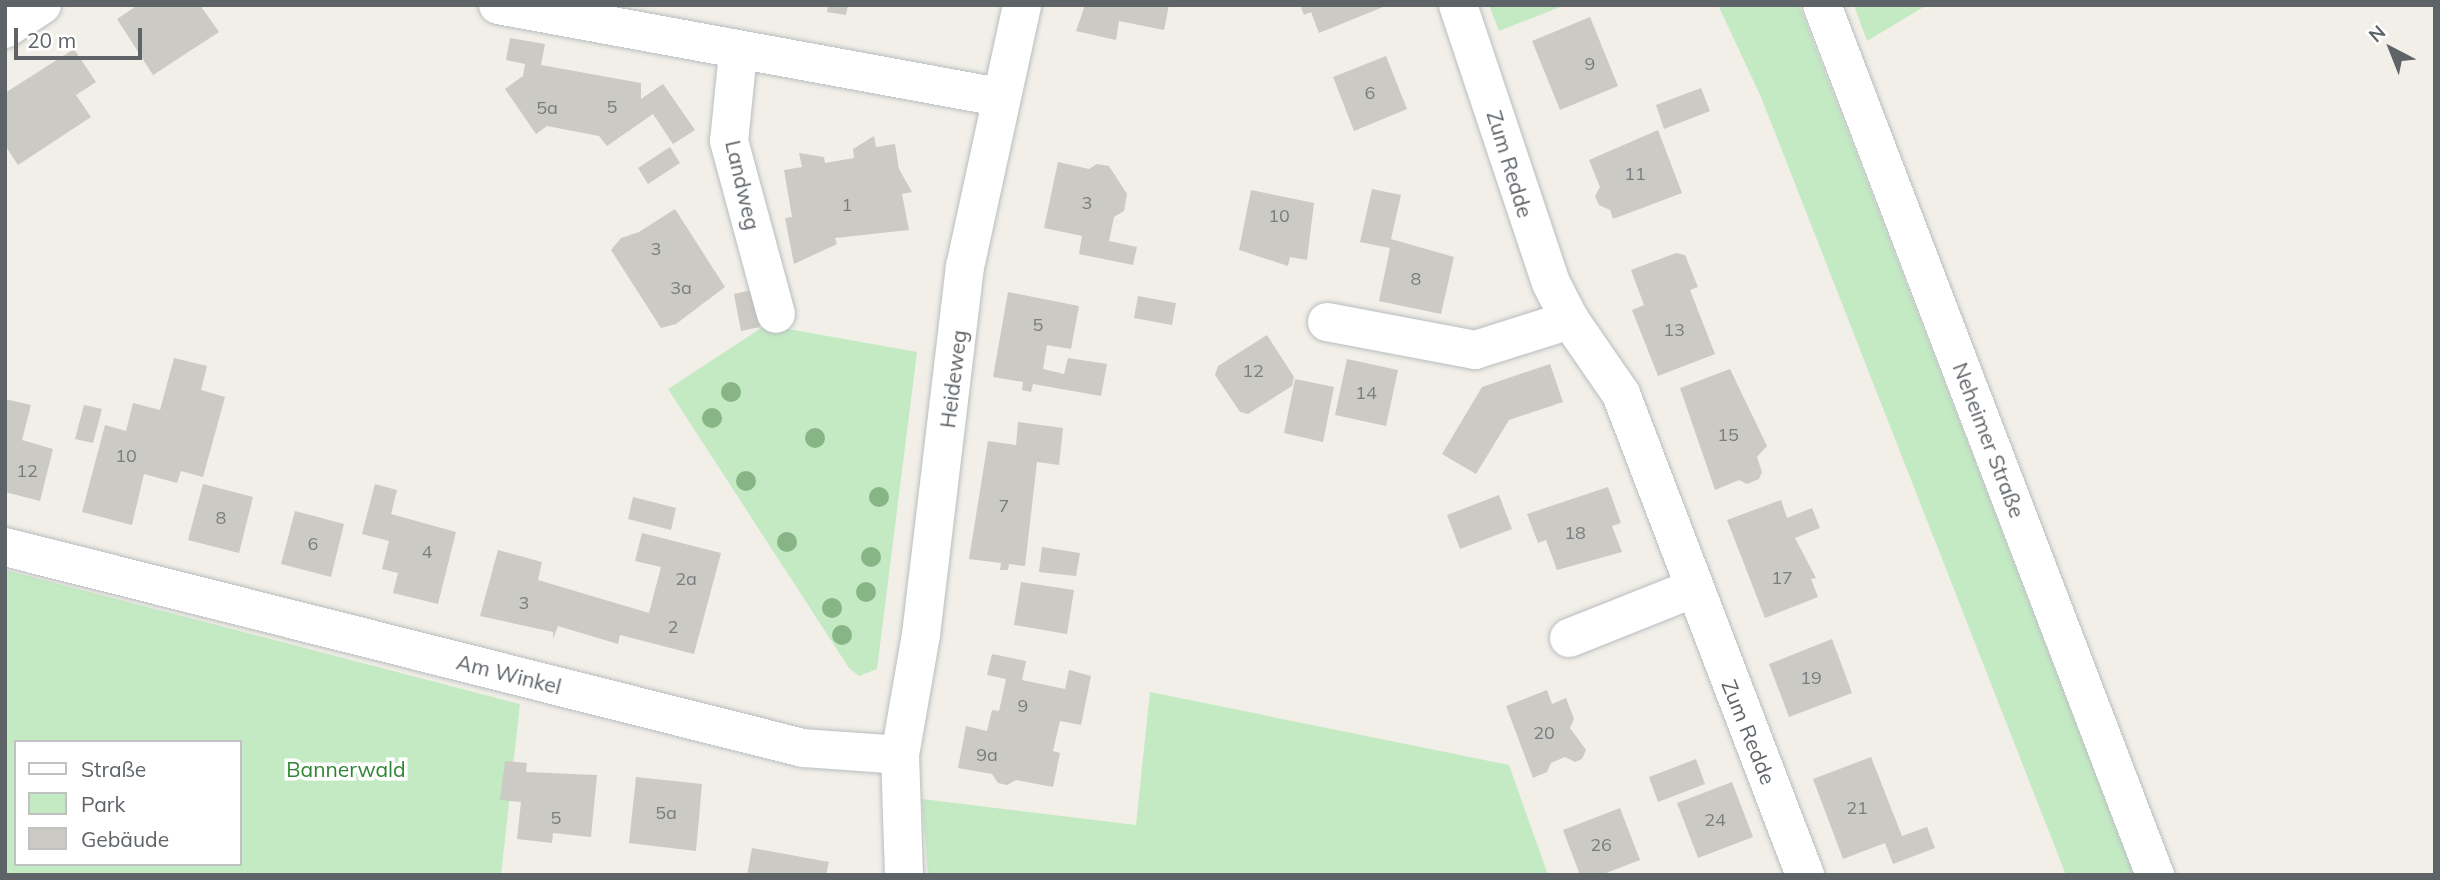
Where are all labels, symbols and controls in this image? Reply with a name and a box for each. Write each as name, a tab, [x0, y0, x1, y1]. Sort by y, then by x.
scale bar	[18, 14, 145, 58]
north arrow	[2356, 14, 2426, 84]
text: N	[2364, 20, 2390, 47]
text: 20 m	[27, 27, 76, 53]
house number: 9	[1585, 53, 1595, 75]
house number: 6	[1365, 82, 1375, 104]
house number: 5	[607, 96, 617, 118]
house number: 5a	[536, 97, 558, 119]
street label: Zum Redde	[1482, 107, 1538, 221]
street label: Landweg	[720, 138, 766, 232]
house number: 11	[1624, 163, 1646, 185]
house number: 3	[1082, 192, 1092, 214]
house number: 1	[842, 194, 852, 216]
house number: 10	[1268, 205, 1290, 227]
house number: 3	[651, 238, 661, 260]
house number: 8	[1411, 268, 1421, 290]
house number: 3a	[670, 277, 692, 299]
house number: 5	[1033, 314, 1043, 336]
house number: 13	[1663, 319, 1685, 341]
street label: Heideweg	[934, 329, 972, 429]
street label: Neheimer Straße	[1948, 359, 2030, 521]
house number: 12	[1242, 360, 1264, 382]
house number: 14	[1355, 382, 1377, 404]
house number: 15	[1717, 424, 1739, 446]
house number: 10	[115, 445, 137, 467]
house number: 12	[16, 460, 38, 482]
house number: 7	[999, 495, 1009, 517]
house number: 8	[216, 507, 226, 529]
house number: 18	[1564, 522, 1586, 544]
house number: 6	[308, 533, 318, 555]
house number: 4	[422, 541, 432, 563]
house number: 17	[1771, 567, 1793, 589]
house number: 2a	[675, 568, 697, 590]
house number: 3	[519, 592, 529, 614]
house number: 2	[668, 616, 678, 638]
street label: Am Winkel	[454, 649, 564, 699]
house number: 19	[1800, 667, 1822, 689]
street label: Zum Redde	[1717, 676, 1781, 788]
house number: 9	[1018, 695, 1028, 717]
house number: 20	[1533, 722, 1555, 744]
legend	[14, 740, 242, 866]
house number: 9a	[976, 744, 998, 766]
text: Straße	[81, 756, 146, 782]
park label: Bannerwald	[286, 756, 406, 782]
text: Park	[81, 791, 125, 817]
house number: 21	[1846, 797, 1868, 819]
house number: 5a	[655, 802, 677, 824]
house number: 5	[551, 807, 561, 829]
house number: 24	[1704, 809, 1726, 831]
text: Gebäude	[81, 826, 169, 852]
house number: 26	[1590, 834, 1612, 856]

